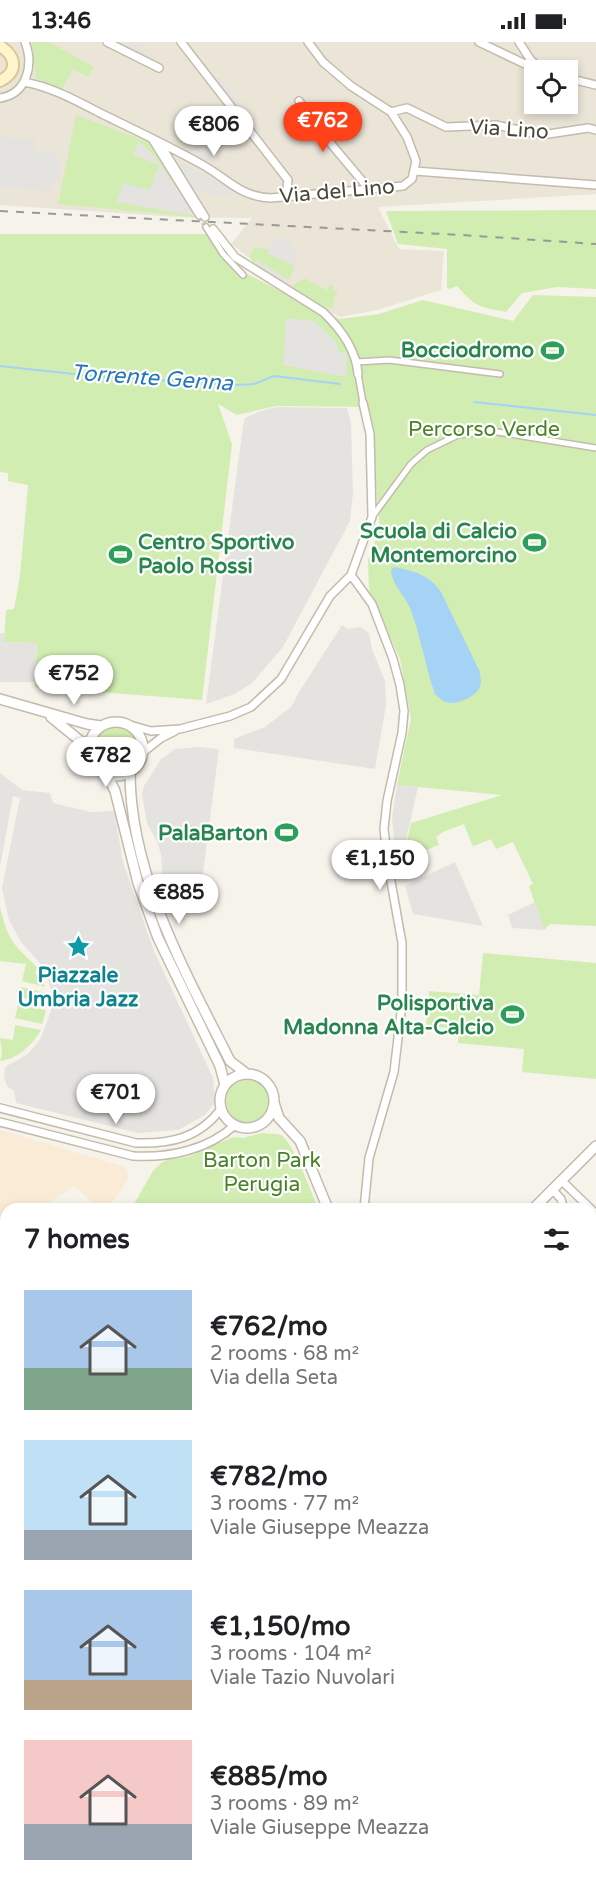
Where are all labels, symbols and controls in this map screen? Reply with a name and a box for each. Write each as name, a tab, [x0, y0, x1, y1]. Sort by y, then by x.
text: 13:46	[30, 8, 91, 34]
map controls	[524, 60, 578, 114]
button: locate	[524, 60, 578, 114]
pin: €762	[287, 102, 359, 153]
pin: €806	[178, 106, 250, 157]
text: €762	[297, 109, 349, 133]
text: €806	[188, 113, 240, 137]
street label: Via Lino	[468, 114, 550, 145]
street label: Via del Lino	[278, 174, 396, 209]
sports icon: Bocciodromo	[539, 337, 565, 363]
place label: Bocciodromo	[401, 338, 534, 363]
water label: Torrente Genna	[70, 359, 234, 397]
park label: Percorso Verde	[408, 417, 560, 442]
place label: Scuola di Calcio Montemorcino	[360, 519, 517, 568]
place label: Centro Sportivo Paolo Rossi	[138, 530, 295, 579]
sports icon: Scuola di Calcio Montemorcino	[522, 530, 548, 556]
sports icon: Centro Sportivo Paolo Rossi	[107, 541, 133, 567]
pin: €752	[38, 655, 110, 706]
text: €752	[48, 662, 100, 686]
pin: €782	[70, 737, 142, 788]
text: €782	[80, 744, 132, 768]
sports icon: PalaBarton	[273, 820, 299, 846]
place label: PalaBarton	[158, 821, 268, 846]
pin: €1,150	[331, 840, 429, 891]
text: €1,150	[345, 847, 415, 871]
pin: €885	[143, 874, 215, 925]
text: €885	[153, 881, 205, 905]
place icon: Piazzale Umbria Jazz	[65, 934, 91, 960]
place label: Piazzale Umbria Jazz	[17, 963, 139, 1012]
place label: Polisportiva Madonna Alta-Calcio	[283, 991, 494, 1040]
sports icon: Polisportiva Madonna Alta-Calcio	[499, 1002, 525, 1028]
pin: €701	[80, 1074, 152, 1125]
text: €701	[90, 1081, 142, 1105]
park label: Barton Park Perugia	[203, 1148, 321, 1197]
icon: filters	[540, 1223, 573, 1256]
text: 7 homes	[24, 1224, 130, 1255]
text: €762/mo	[210, 1311, 328, 1342]
icon: home	[72, 1314, 144, 1386]
text: 2 rooms · 68 m²	[210, 1342, 359, 1366]
text: Via della Seta	[210, 1366, 338, 1390]
text: €782/mo	[210, 1461, 328, 1492]
icon: home	[72, 1464, 144, 1536]
text: 3 rooms · 77 m²	[210, 1492, 359, 1516]
text: Viale Giuseppe Meazza	[210, 1516, 429, 1540]
text: €1,150/mo	[210, 1611, 351, 1642]
icon: home	[72, 1614, 144, 1686]
text: 3 rooms · 104 m²	[210, 1642, 372, 1666]
text: Viale Tazio Nuvolari	[210, 1666, 395, 1690]
text: €885/mo	[210, 1761, 328, 1792]
icon: home	[72, 1764, 144, 1836]
text: 3 rooms · 89 m²	[210, 1792, 359, 1816]
text: Viale Giuseppe Meazza	[210, 1816, 429, 1840]

